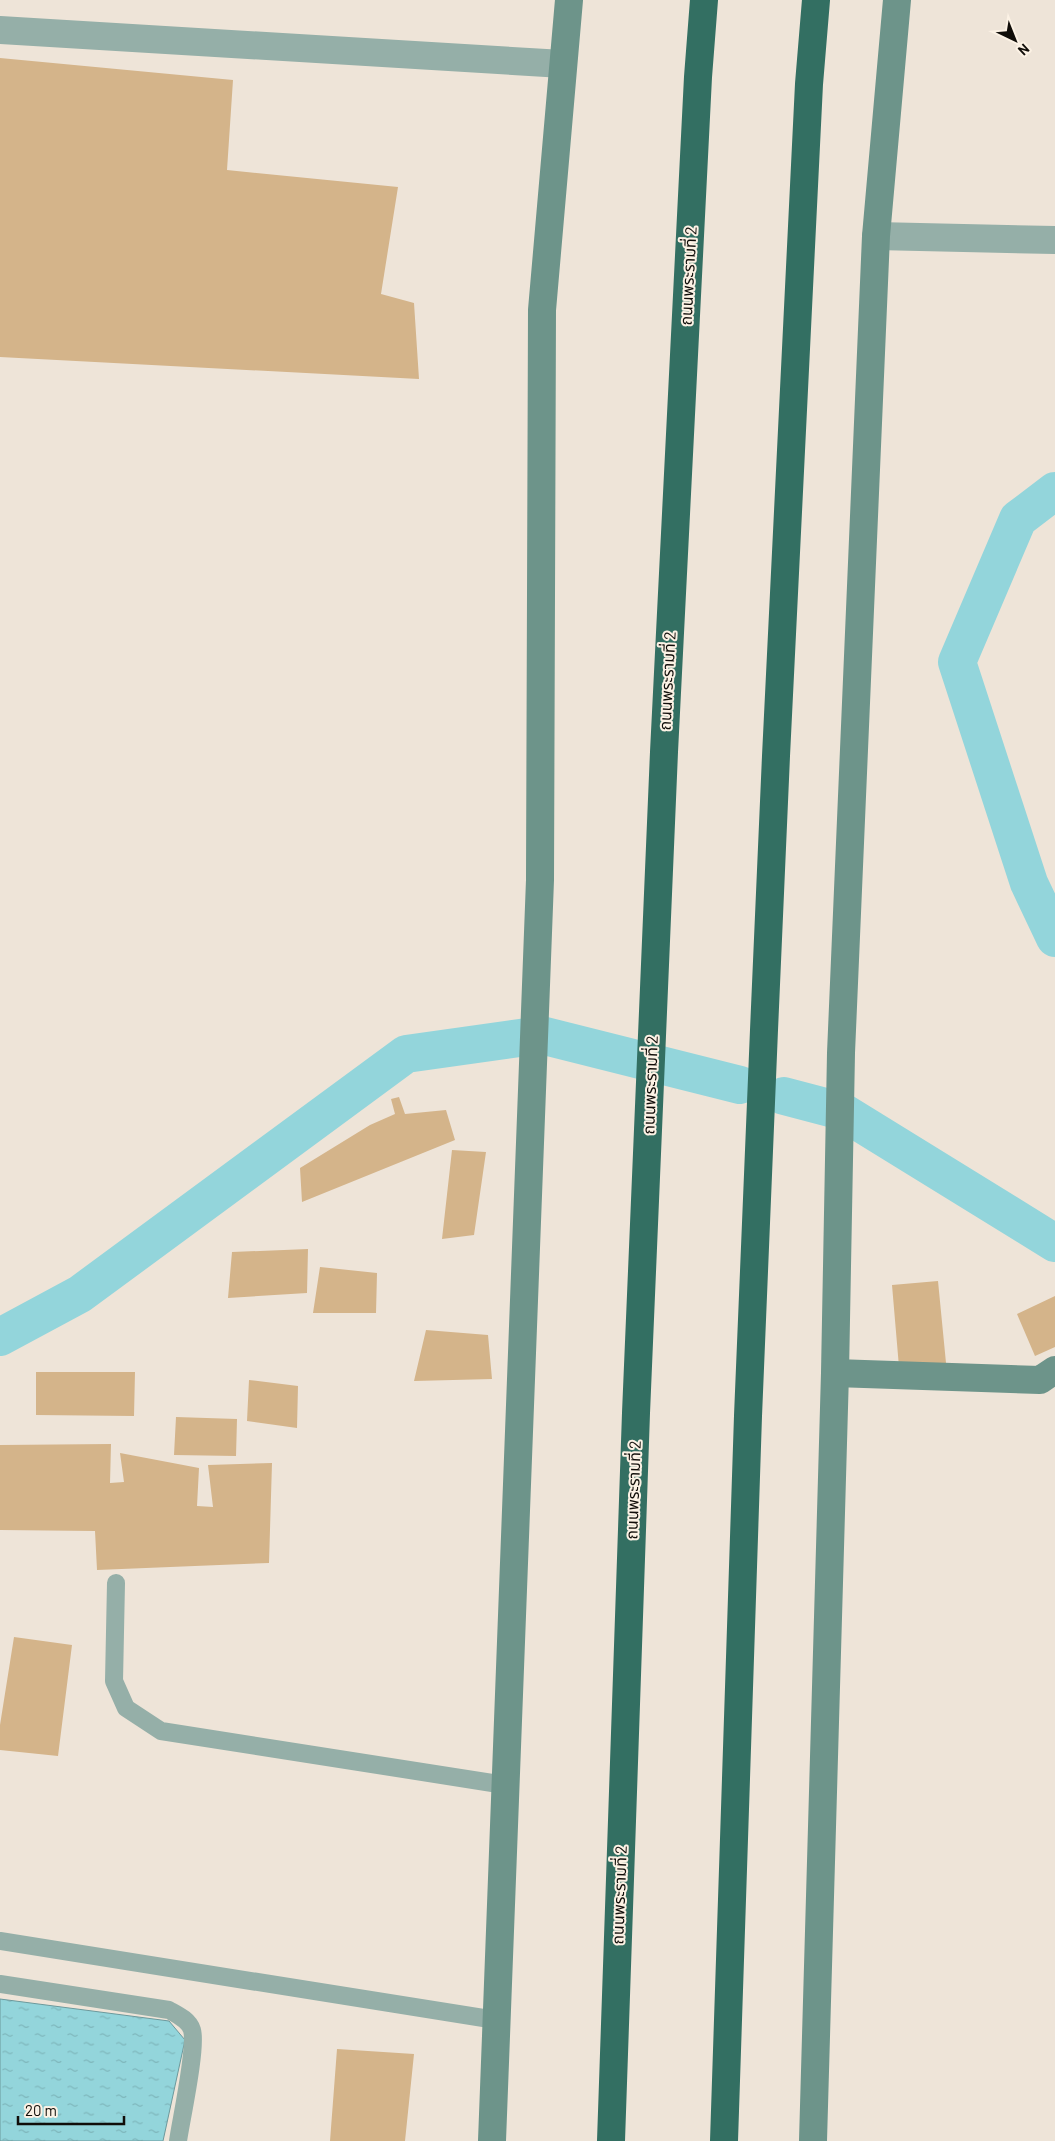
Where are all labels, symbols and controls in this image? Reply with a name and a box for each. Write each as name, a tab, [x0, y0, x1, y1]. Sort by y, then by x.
north arrow	[990, 15, 1040, 65]
text: N	[1015, 40, 1033, 59]
street label: ถนนพระรามที่ 2	[674, 226, 700, 326]
street label: ถนนพระรามที่ 2	[653, 631, 679, 731]
street label: ถนนพระรามที่ 2	[637, 1035, 661, 1135]
street label: ถนนพระรามที่ 2	[620, 1440, 644, 1540]
street label: ถนนพระรามที่ 2	[606, 1845, 630, 1945]
scale bar	[18, 2094, 124, 2126]
text: 20 m	[25, 2101, 57, 2119]

